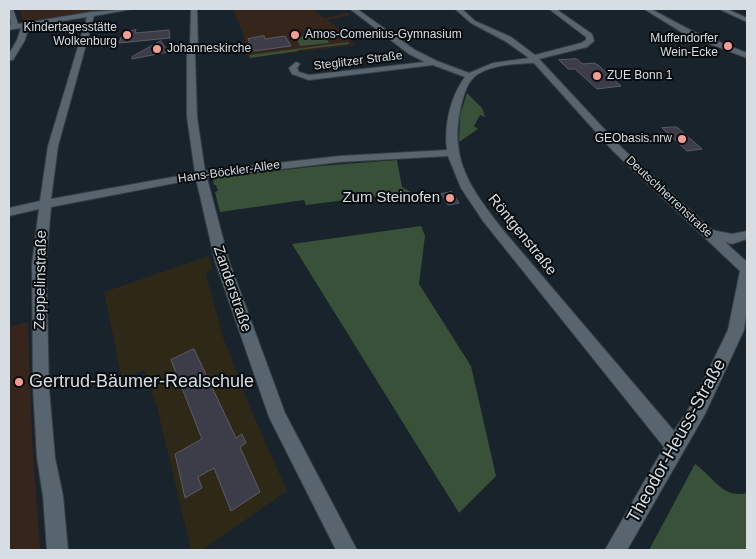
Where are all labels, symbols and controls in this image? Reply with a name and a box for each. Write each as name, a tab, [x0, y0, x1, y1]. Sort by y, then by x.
place label: Kindertagesstätte Wolkenburg	[24, 21, 117, 49]
place label: Amos-Comenius-Gymnasium	[305, 28, 462, 42]
marker: Kindertagesstätte Wolkenburg	[121, 29, 133, 41]
marker: Amos-Comenius-Gymnasium	[289, 29, 301, 41]
place label: Muffendorfer Wein-Ecke	[650, 32, 718, 60]
marker: Muffendorfer Wein-Ecke	[722, 40, 734, 52]
place label: Johanneskirche	[167, 42, 251, 56]
marker: Johanneskirche	[151, 43, 163, 55]
street label: Steglitzer Straße	[313, 48, 403, 74]
place label: ZUE Bonn 1	[607, 69, 672, 83]
marker: ZUE Bonn 1	[591, 70, 603, 82]
place label: GEObasis.nrw	[595, 132, 672, 146]
marker: GEObasis.nrw	[676, 133, 688, 145]
street label: Deutschherrenstraße	[623, 153, 715, 241]
street label: Hans-Böckler-Allee	[177, 158, 281, 186]
place label: Zum Steinofen	[342, 189, 440, 207]
street label: Röntgenstraße	[484, 191, 560, 279]
marker: Zum Steinofen	[444, 192, 456, 204]
street label: Zeppelinstraße	[31, 230, 51, 330]
street label: Zanderstraße	[209, 244, 255, 334]
street label: Theodor-Heuss-Straße	[623, 355, 731, 527]
place label: Gertrud-Bäumer-Realschule	[29, 371, 254, 393]
marker: Gertrud-Bäumer-Realschule	[13, 376, 25, 388]

